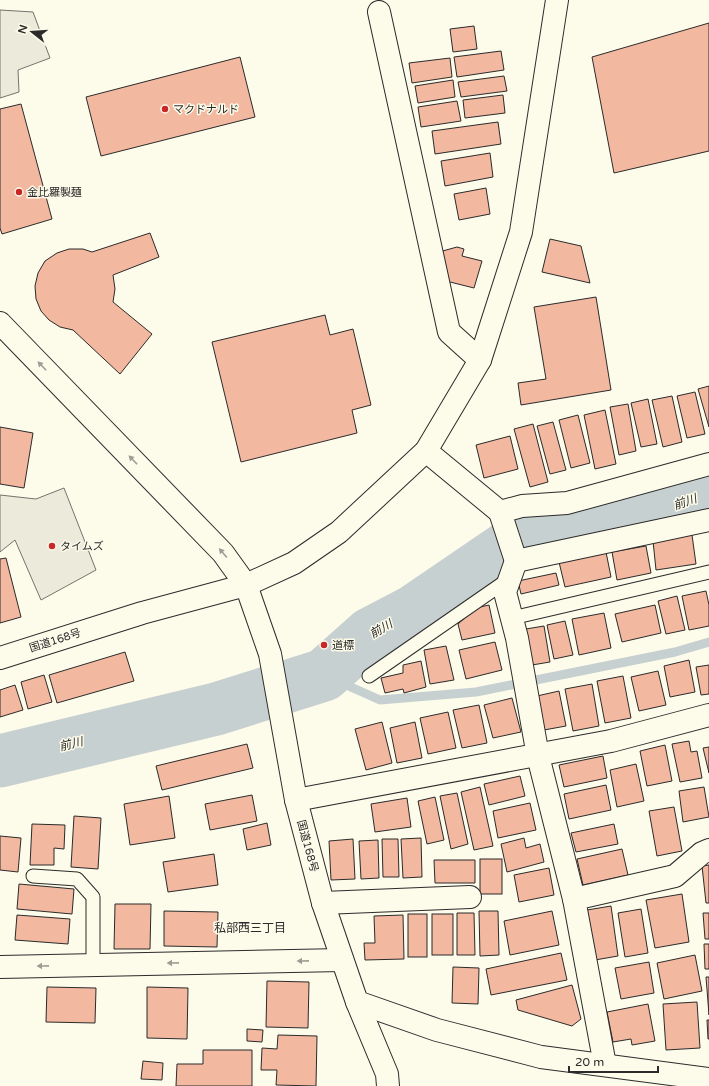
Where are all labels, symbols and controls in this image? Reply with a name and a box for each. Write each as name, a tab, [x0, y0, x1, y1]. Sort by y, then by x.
north arrow	[12, 12, 52, 52]
text: N	[15, 23, 30, 35]
place label: マクドナルド	[173, 103, 239, 116]
marker: マクドナルド	[160, 104, 170, 114]
place label: 金比羅製麺	[27, 186, 82, 199]
marker: 金比羅製麺	[14, 187, 24, 197]
one-way arrow	[37, 361, 47, 371]
one-way arrow	[128, 455, 138, 465]
water label: 前川	[671, 491, 701, 513]
place label: タイムズ	[60, 540, 104, 553]
marker: タイムズ	[47, 541, 57, 551]
one-way arrow	[218, 548, 227, 559]
water label: 前川	[367, 616, 397, 641]
street label: 国道168号	[28, 626, 83, 655]
place label: 道標	[332, 639, 354, 652]
marker: 道標	[319, 640, 329, 650]
water label: 前川	[58, 734, 86, 754]
street label: 国道168号	[294, 818, 321, 874]
district label: 私部西三丁目	[214, 921, 286, 935]
one-way arrow	[297, 957, 309, 964]
one-way arrow	[167, 960, 179, 967]
one-way arrow	[36, 963, 49, 969]
scale bar	[569, 1048, 658, 1074]
text: 20 m	[575, 1055, 604, 1069]

